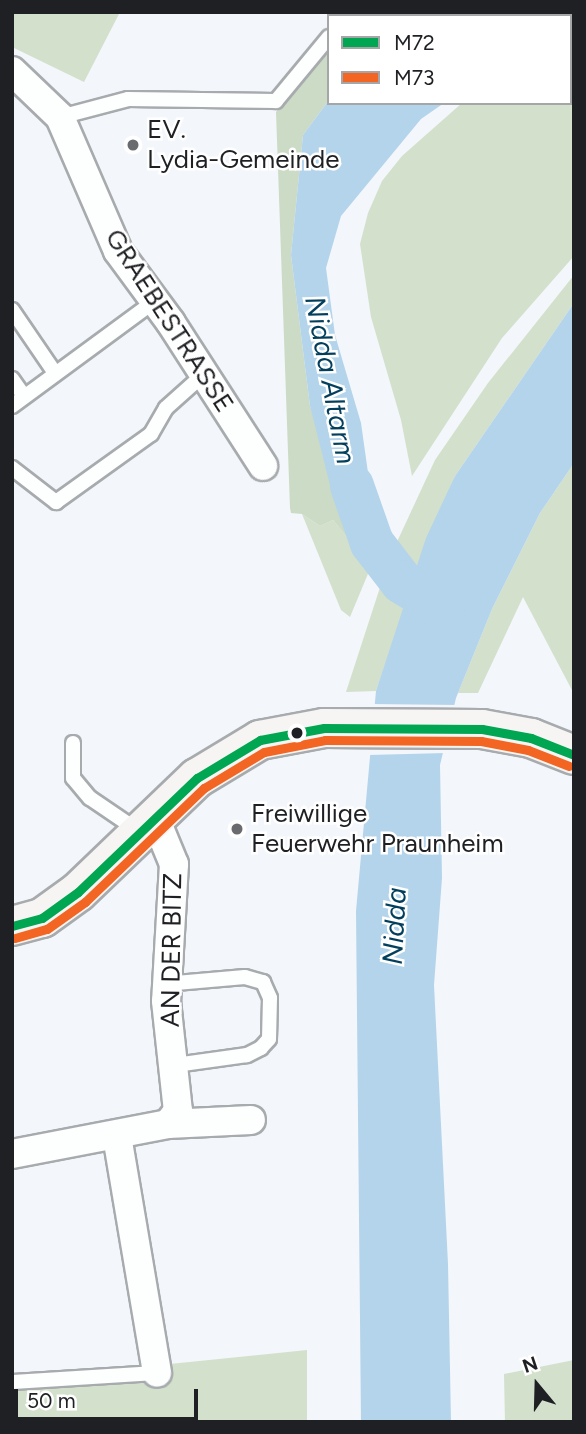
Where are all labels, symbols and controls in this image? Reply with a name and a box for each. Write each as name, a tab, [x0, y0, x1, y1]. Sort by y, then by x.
legend	[327, 14, 572, 105]
text: M72	[394, 30, 435, 55]
text: M73	[394, 65, 434, 90]
place label: EV. Lydia-Gemeinde	[147, 114, 339, 176]
marker: EV. Lydia-Gemeinde	[125, 137, 141, 153]
street label: GRAEBESTRASSE	[98, 224, 240, 418]
water label: Nidda Altarm	[298, 293, 364, 467]
unlabelled marker	[290, 726, 304, 740]
place label: Freiwillige Feuerwehr Praunheim	[251, 798, 504, 860]
marker: Freiwillige Feuerwehr Praunheim	[229, 821, 245, 837]
street label: AN DER BITZ	[155, 873, 189, 1027]
water label: Nidda	[375, 886, 413, 966]
north arrow	[502, 1350, 572, 1420]
text: N	[519, 1351, 541, 1378]
scale bar	[18, 1374, 201, 1418]
text: 50 m	[27, 1388, 76, 1413]

